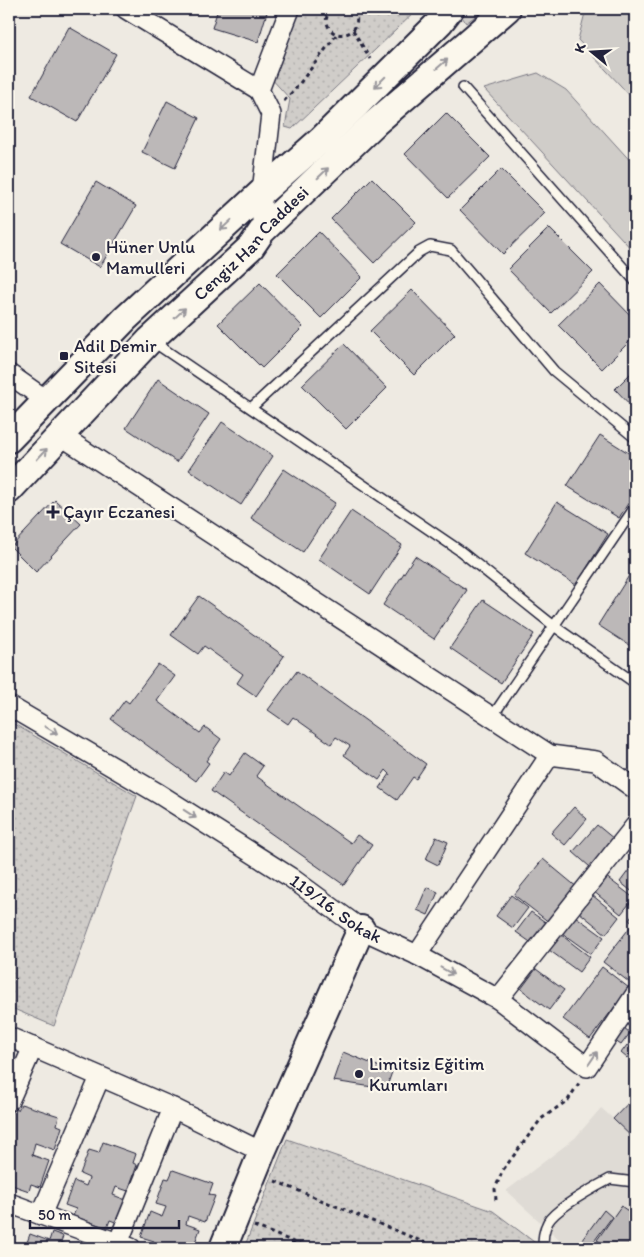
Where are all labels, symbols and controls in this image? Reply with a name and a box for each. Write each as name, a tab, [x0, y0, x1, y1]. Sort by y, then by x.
north arrow	[566, 28, 616, 78]
text: K	[571, 40, 590, 55]
one-way arrow	[436, 58, 449, 69]
one-way arrow	[374, 76, 386, 88]
one-way arrow	[316, 167, 329, 179]
street label: Cengiz Han Caddesi	[189, 181, 313, 305]
one-way arrow	[220, 219, 232, 231]
place label: Hüner Unlu Mamulleri	[106, 236, 195, 279]
marker: Hüner Unlu Mamulleri	[90, 251, 102, 263]
one-way arrow	[173, 307, 186, 318]
place label: Adil Demir Sitesi	[74, 335, 157, 378]
marker: Adil Demir Sitesi	[58, 350, 70, 362]
one-way arrow	[36, 448, 48, 461]
place label: Çayır Eczanesi	[63, 501, 175, 523]
marker: Çayır Eczanesi	[47, 506, 59, 518]
one-way arrow	[43, 726, 57, 736]
one-way arrow	[183, 809, 197, 819]
street label: 119/16. Sokak	[286, 870, 385, 948]
one-way arrow	[440, 966, 455, 976]
one-way arrow	[588, 1051, 598, 1065]
place label: Limitsiz Eğitim Kurumları	[369, 1053, 485, 1096]
marker: Limitsiz Eğitim Kurumları	[353, 1068, 365, 1080]
scale bar	[30, 1197, 179, 1229]
text: 50 m	[38, 1206, 71, 1224]

